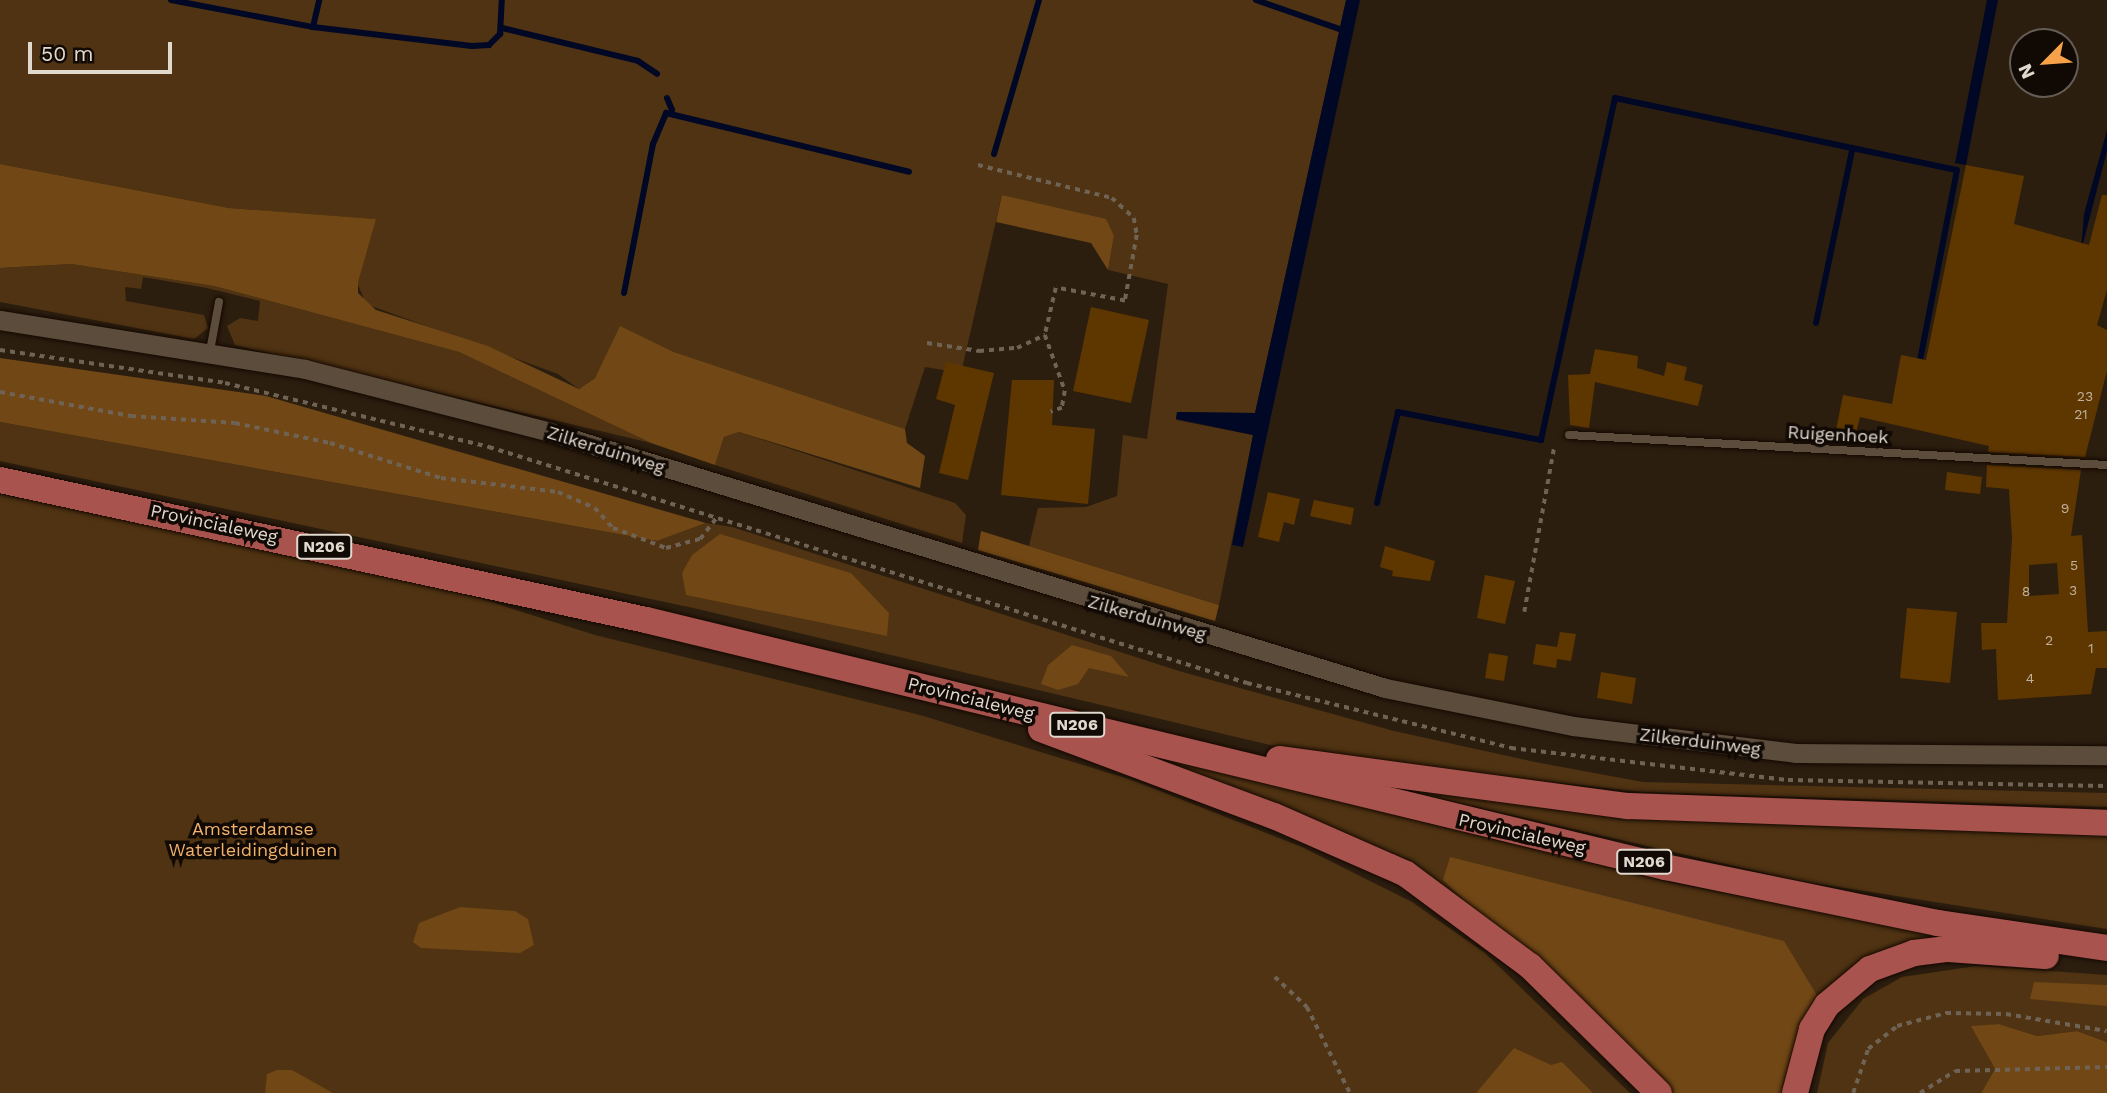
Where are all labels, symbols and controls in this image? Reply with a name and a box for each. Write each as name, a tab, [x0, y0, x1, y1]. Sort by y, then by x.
scale bar	[32, 28, 175, 72]
north arrow	[2009, 28, 2079, 98]
text: 50 m	[41, 41, 93, 66]
text: N	[2013, 60, 2040, 82]
house number: 23	[2077, 388, 2093, 404]
house number: 21	[2074, 406, 2088, 422]
street label: Zilkerduinweg	[545, 422, 667, 478]
street label: Ruigenhoek	[1787, 422, 1889, 448]
street label: Provincialeweg	[148, 500, 280, 548]
house number: 9	[2061, 500, 2069, 516]
road number: N206	[296, 534, 352, 560]
house number: 5	[2070, 557, 2078, 573]
house number: 3	[2069, 582, 2077, 598]
house number: 8	[2022, 583, 2030, 599]
street label: Zilkerduinweg	[1085, 591, 1209, 645]
house number: 2	[2045, 632, 2053, 648]
house number: 1	[2088, 640, 2094, 656]
house number: 4	[2026, 670, 2034, 686]
street label: Provincialeweg	[906, 673, 1036, 725]
road number: N206	[1049, 712, 1105, 738]
street label: Zilkerduinweg	[1638, 724, 1762, 760]
street label: Provincialeweg	[1456, 809, 1588, 859]
park label: Amsterdamse Waterleidingduinen	[168, 819, 338, 862]
road number: N206	[1616, 849, 1672, 874]

